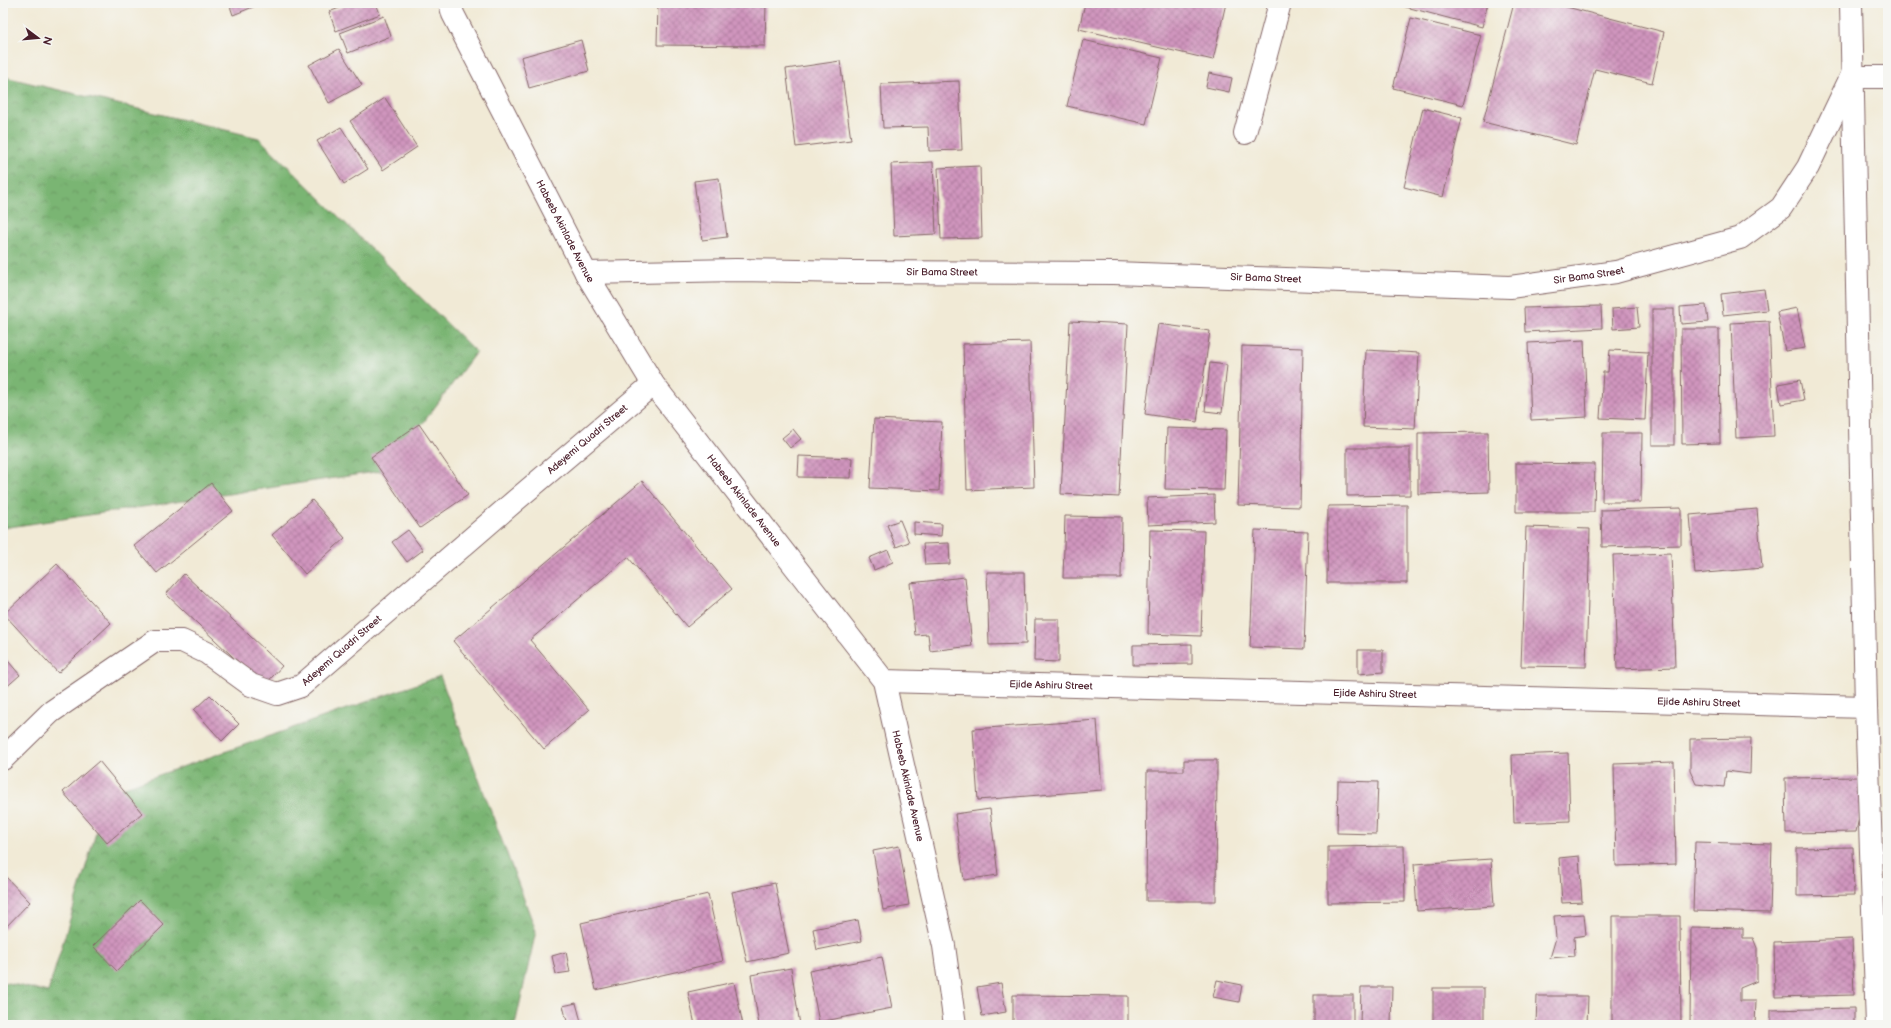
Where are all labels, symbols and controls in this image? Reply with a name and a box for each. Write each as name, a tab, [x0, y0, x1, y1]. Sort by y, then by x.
north arrow	[18, 18, 58, 58]
text: N	[40, 35, 55, 46]
street label: Habeeb Akinlade Avenue	[533, 178, 596, 285]
street label: Sir Bama Street	[1553, 264, 1626, 287]
street label: Sir Bama Street	[906, 266, 978, 278]
street label: Sir Bama Street	[1230, 271, 1302, 286]
street label: Adeyemi Quadri Street	[545, 402, 630, 477]
street label: Habeeb Akinlade Avenue	[704, 452, 783, 549]
street label: Adeyemi Quadri Street	[300, 613, 384, 688]
street label: Ejide Ashiru Street	[1009, 678, 1093, 693]
street label: Ejide Ashiru Street	[1333, 687, 1417, 701]
street label: Ejide Ashiru Street	[1657, 695, 1741, 710]
street label: Habeeb Akinlade Avenue	[889, 729, 926, 843]

